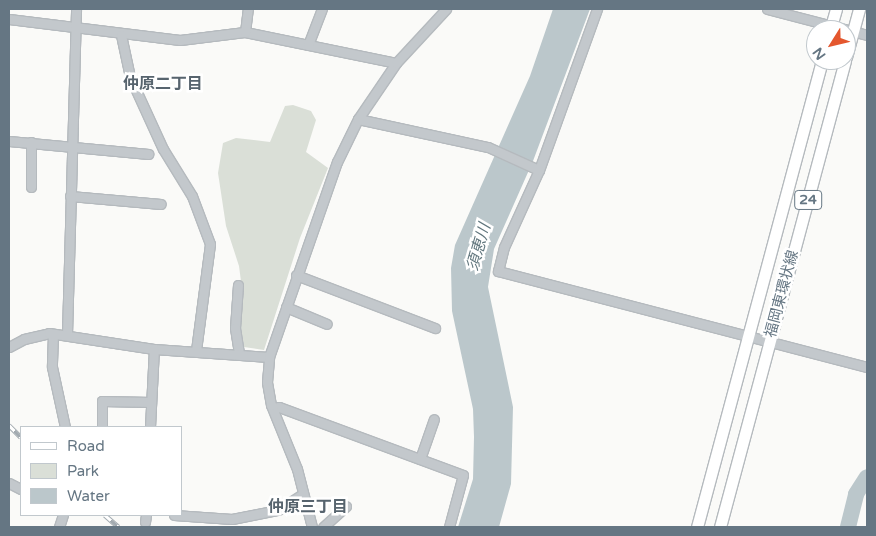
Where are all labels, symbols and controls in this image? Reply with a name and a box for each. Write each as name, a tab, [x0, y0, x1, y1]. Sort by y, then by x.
north arrow	[806, 20, 856, 70]
text: N	[809, 44, 829, 63]
district label: 仲原二丁目	[123, 74, 203, 94]
road number: 24	[793, 188, 823, 212]
water label: 須恵川	[463, 221, 495, 273]
street label: 福岡東環状線	[762, 248, 802, 340]
legend	[20, 426, 182, 516]
text: Road	[67, 437, 105, 455]
text: Park	[67, 462, 99, 480]
text: Water	[67, 487, 110, 505]
district label: 仲原三丁目	[268, 497, 348, 517]

